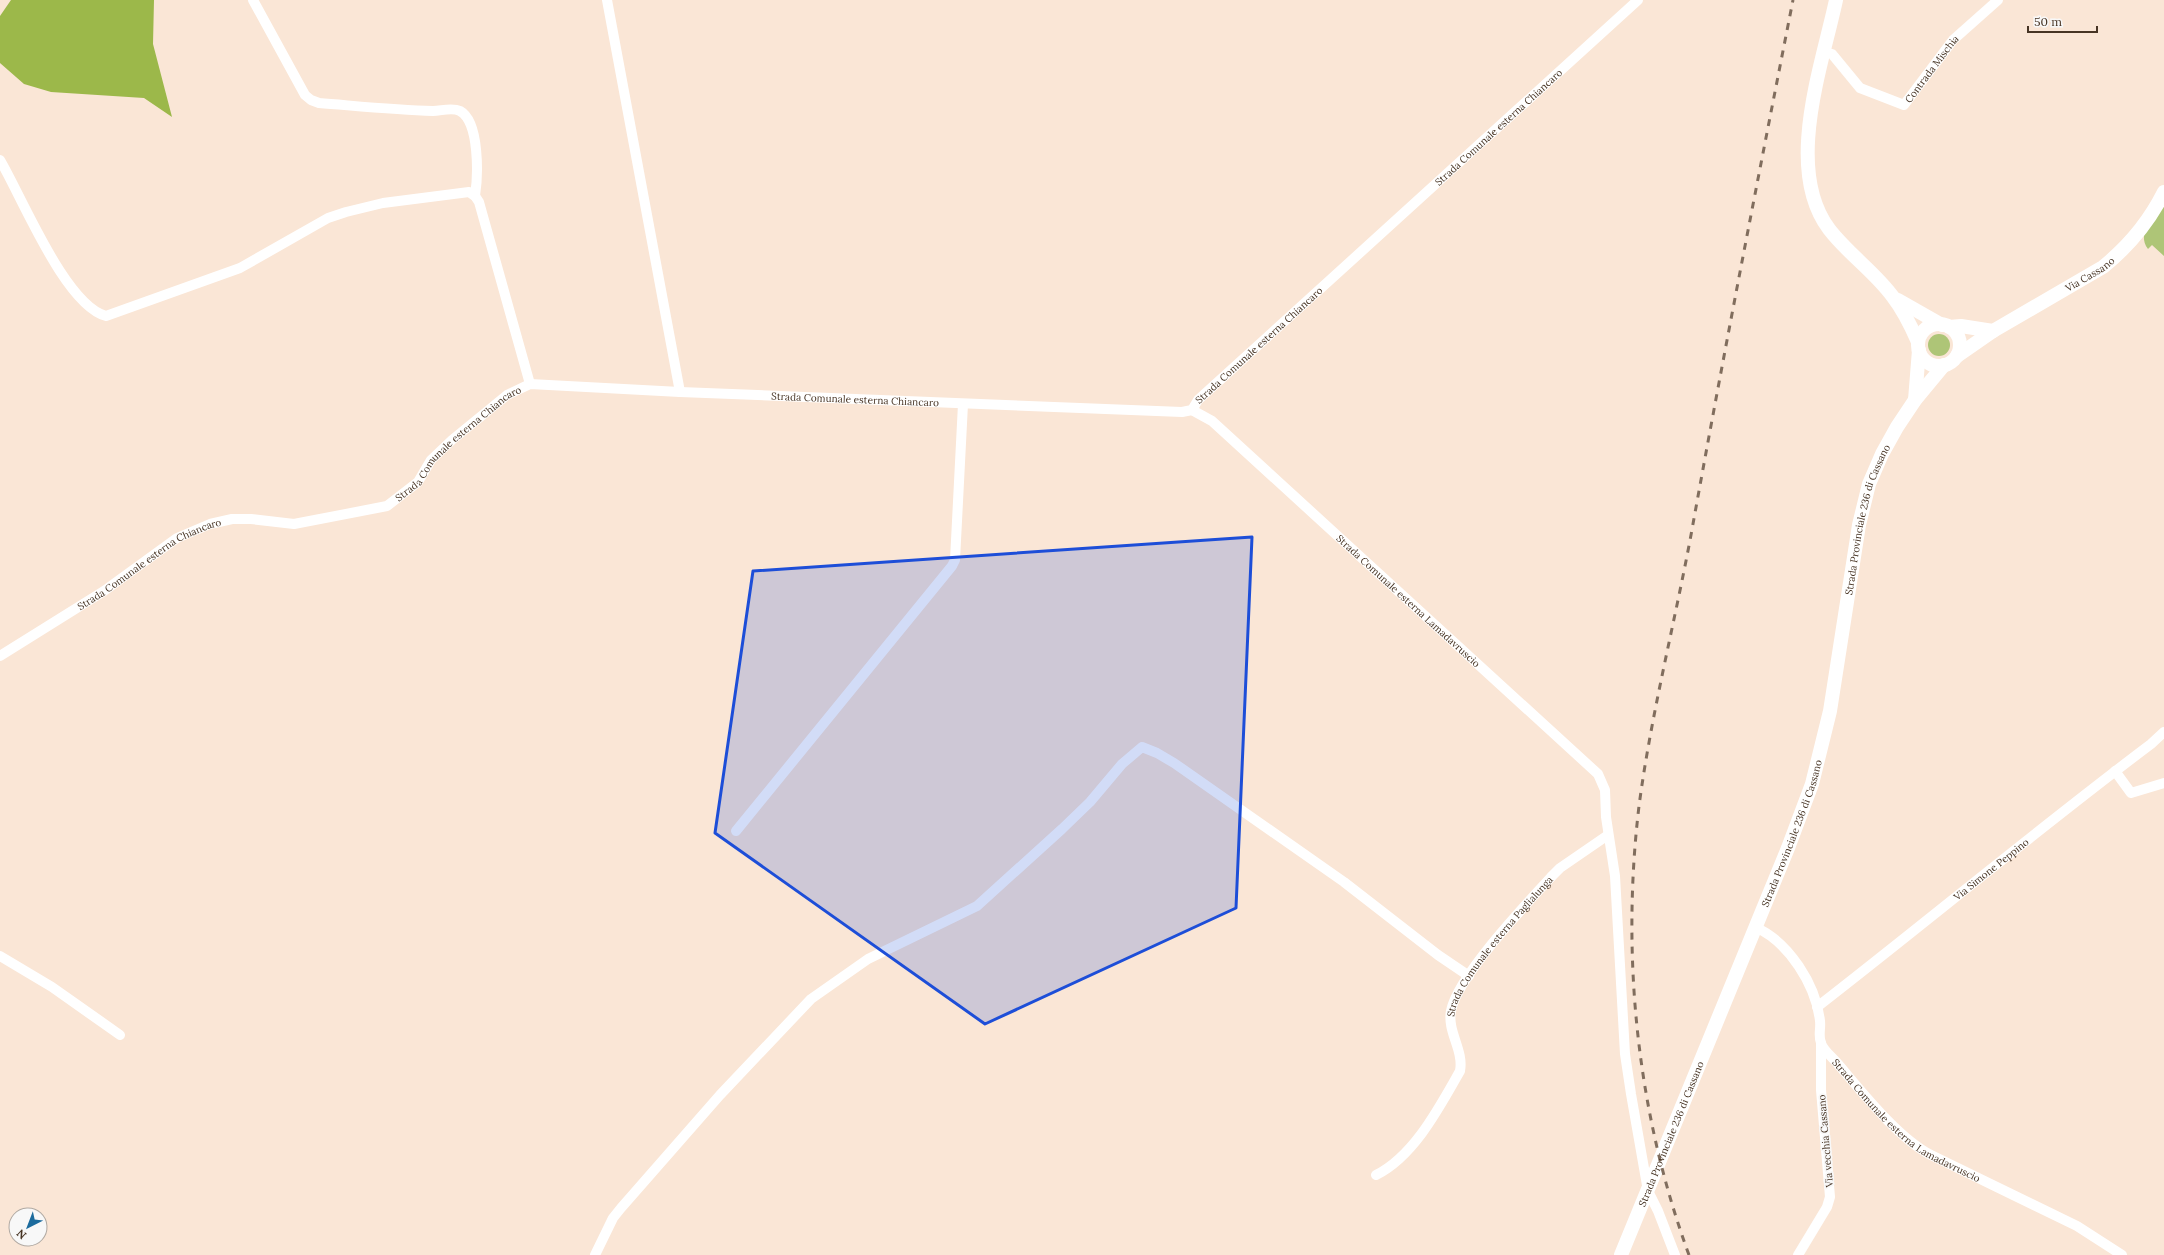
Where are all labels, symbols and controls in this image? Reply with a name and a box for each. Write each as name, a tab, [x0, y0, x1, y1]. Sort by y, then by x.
scale bar	[2028, 8, 2097, 34]
text: 50 m	[2034, 14, 2062, 29]
street label: Contrada Mischia	[1902, 32, 1961, 106]
street label: Strada Comunale esterna Chiancaro	[1432, 66, 1565, 189]
street label: Via Cassano	[2062, 254, 2117, 295]
street label: Strada Comunale esterna Chiancaro	[1192, 284, 1326, 407]
street label: Strada Comunale esterna Chiancaro	[393, 383, 524, 504]
street label: Strada Comunale esterna Chiancaro	[771, 390, 939, 409]
street label: Strada Provinciale 236 di Cassano	[1842, 442, 1893, 596]
street label: Strada Comunale esterna Chiancaro	[75, 516, 223, 613]
street label: Strada Comunale esterna Lamadavruscio	[1333, 532, 1483, 670]
street label: Strada Provinciale 236 di Cassano	[1759, 758, 1825, 909]
street label: Via Simone Peppino	[1950, 835, 2032, 904]
street label: Strada Comunale esterna Paglialunga	[1444, 873, 1556, 1017]
street label: Strada Comunale esterna Lamadavruscio	[1829, 1056, 1983, 1185]
street label: Strada Provinciale 236 di Cassano	[1636, 1059, 1707, 1209]
street label: Via vecchia Cassano	[1815, 1094, 1836, 1189]
north arrow	[8, 1207, 48, 1247]
text: N	[13, 1226, 29, 1242]

